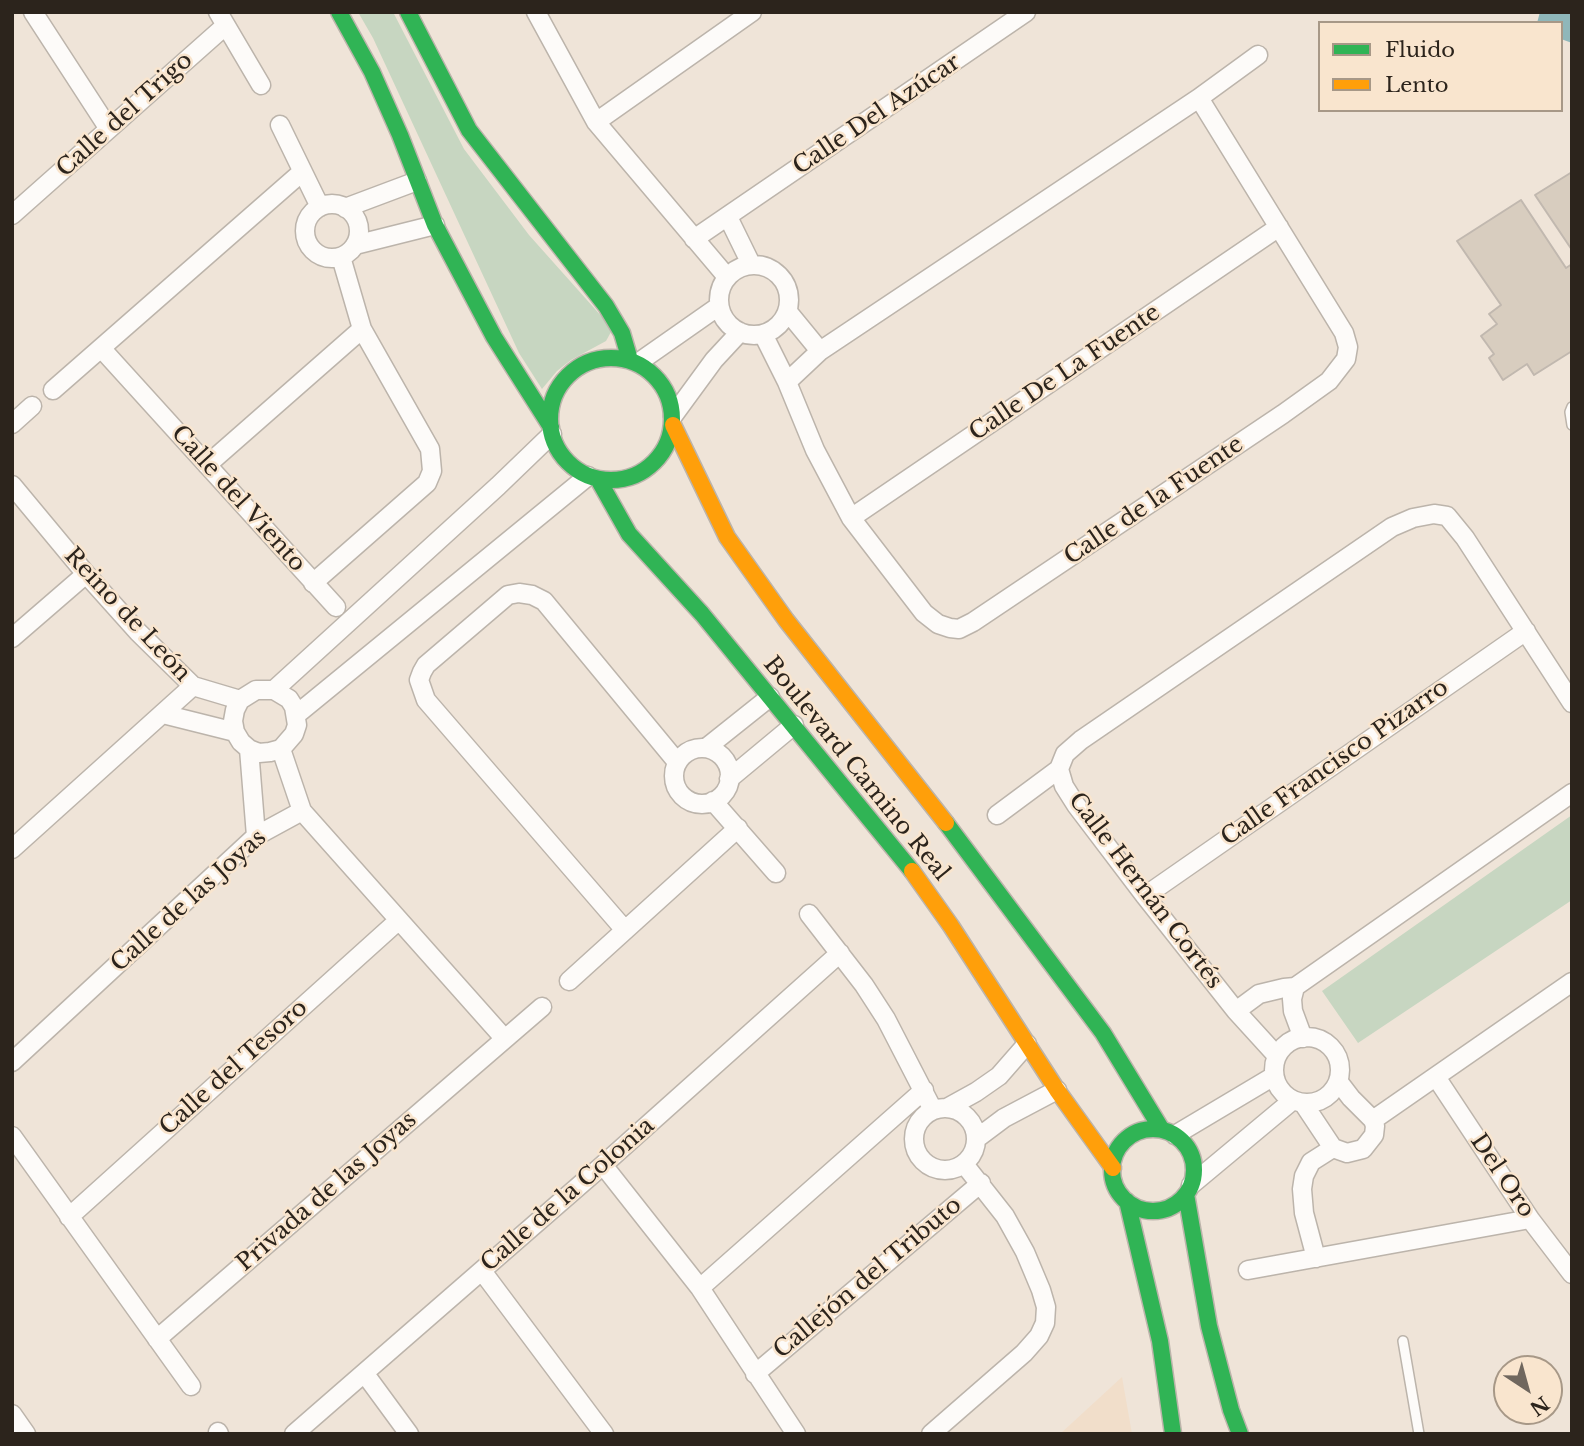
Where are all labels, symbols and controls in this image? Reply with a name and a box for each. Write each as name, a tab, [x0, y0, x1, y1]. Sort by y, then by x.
legend	[1318, 21, 1563, 112]
text: Fluido	[1385, 37, 1455, 63]
street label: Calle del Trigo	[51, 47, 199, 183]
street label: Calle Del Azúcar	[788, 49, 966, 181]
text: Lento	[1385, 72, 1448, 98]
street label: Calle De La Fuente	[965, 299, 1165, 447]
street label: Calle del Viento	[165, 420, 311, 578]
street label: Calle de la Fuente	[1059, 431, 1249, 571]
street label: Reino de León	[58, 542, 196, 688]
street label: Boulevard Camino Real	[757, 651, 955, 887]
street label: Calle Francisco Pizarro	[1216, 674, 1454, 852]
street label: Calle Hernán Cortés	[1062, 787, 1228, 995]
street label: Calle de las Joyas	[106, 824, 272, 978]
street label: Calle del Tesoro	[154, 994, 314, 1142]
street label: Privada de las Joyas	[231, 1106, 423, 1278]
street label: Calle de la Colonia	[476, 1112, 660, 1278]
street label: Del Oro	[1464, 1129, 1540, 1223]
street label: Callejón del Tributo	[769, 1191, 967, 1365]
north arrow	[1493, 1355, 1563, 1425]
text: N	[1525, 1391, 1553, 1420]

